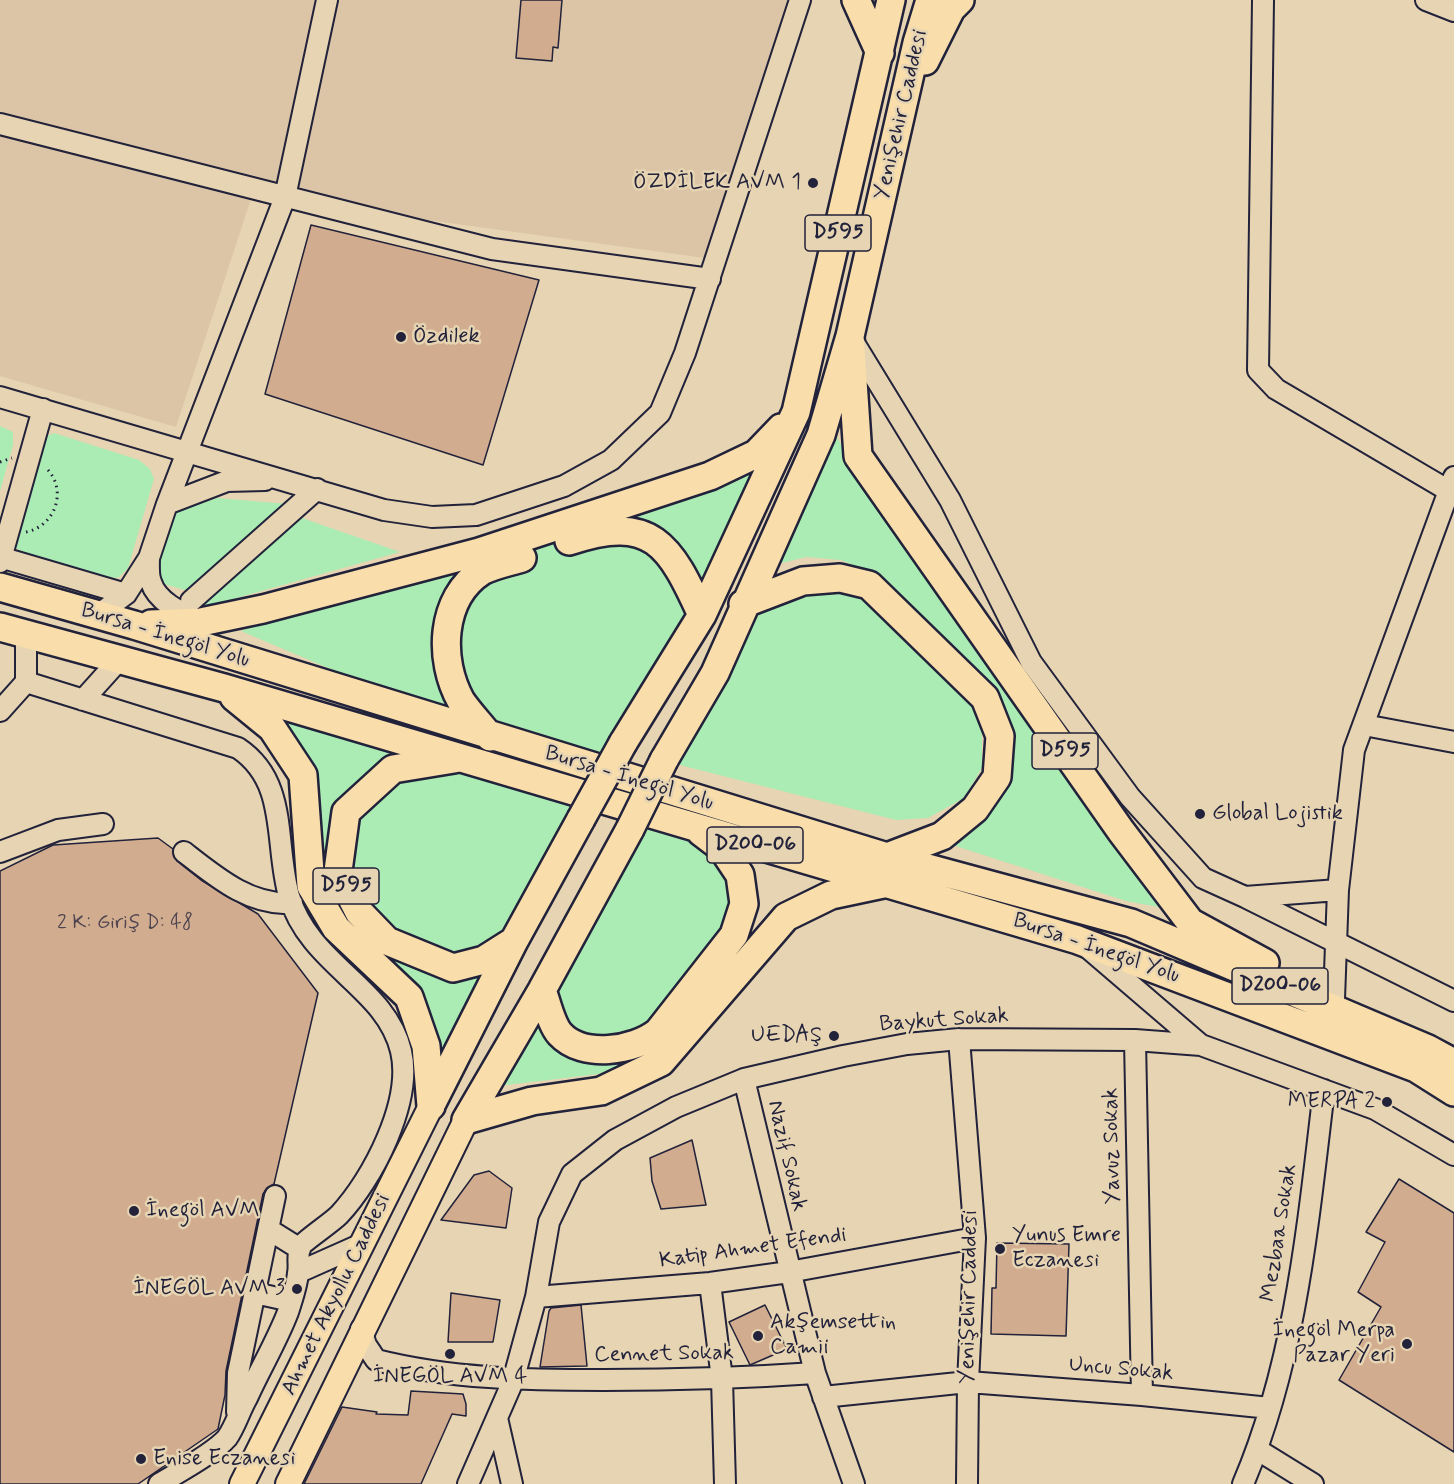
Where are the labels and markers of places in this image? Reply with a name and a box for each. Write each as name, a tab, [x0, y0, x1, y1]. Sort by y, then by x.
place label: ÖZDİLEK AVM 1	[633, 170, 801, 196]
marker: ÖZDİLEK AVM 1	[806, 176, 820, 190]
place label: Özdilek	[413, 324, 480, 350]
marker: Özdilek	[394, 330, 408, 344]
place label: Global Lojistik	[1212, 801, 1343, 827]
marker: Global Lojistik	[1193, 807, 1207, 821]
place label: UEDAŞ	[751, 1023, 822, 1049]
marker: UEDAŞ	[827, 1029, 841, 1043]
place label: MERPA 2	[1288, 1089, 1375, 1115]
marker: MERPA 2	[1380, 1095, 1394, 1109]
place label: İnegöl AVM	[146, 1198, 260, 1224]
marker: İnegöl AVM	[127, 1204, 141, 1218]
place label: Yunus Emre Eczanesi	[1012, 1223, 1121, 1274]
marker: Yunus Emre Eczanesi	[993, 1242, 1007, 1256]
place label: İNEGÖL AVM 3	[133, 1276, 285, 1302]
marker: İNEGÖL AVM 3	[290, 1282, 304, 1296]
place label: Akşemsettin Camii	[770, 1310, 896, 1362]
place label: İnegöl Merpa Pazar Yeri	[1273, 1318, 1395, 1370]
marker: Akşemsettin Camii	[751, 1329, 765, 1343]
marker: İnegöl Merpa Pazar Yeri	[1400, 1337, 1414, 1351]
marker: İNEGÖL AVM 4	[443, 1347, 457, 1361]
place label: İNEGÖL AVM 4	[373, 1364, 527, 1390]
place label: Enise Eczanesi	[153, 1446, 295, 1472]
marker: Enise Eczanesi	[134, 1452, 148, 1466]

